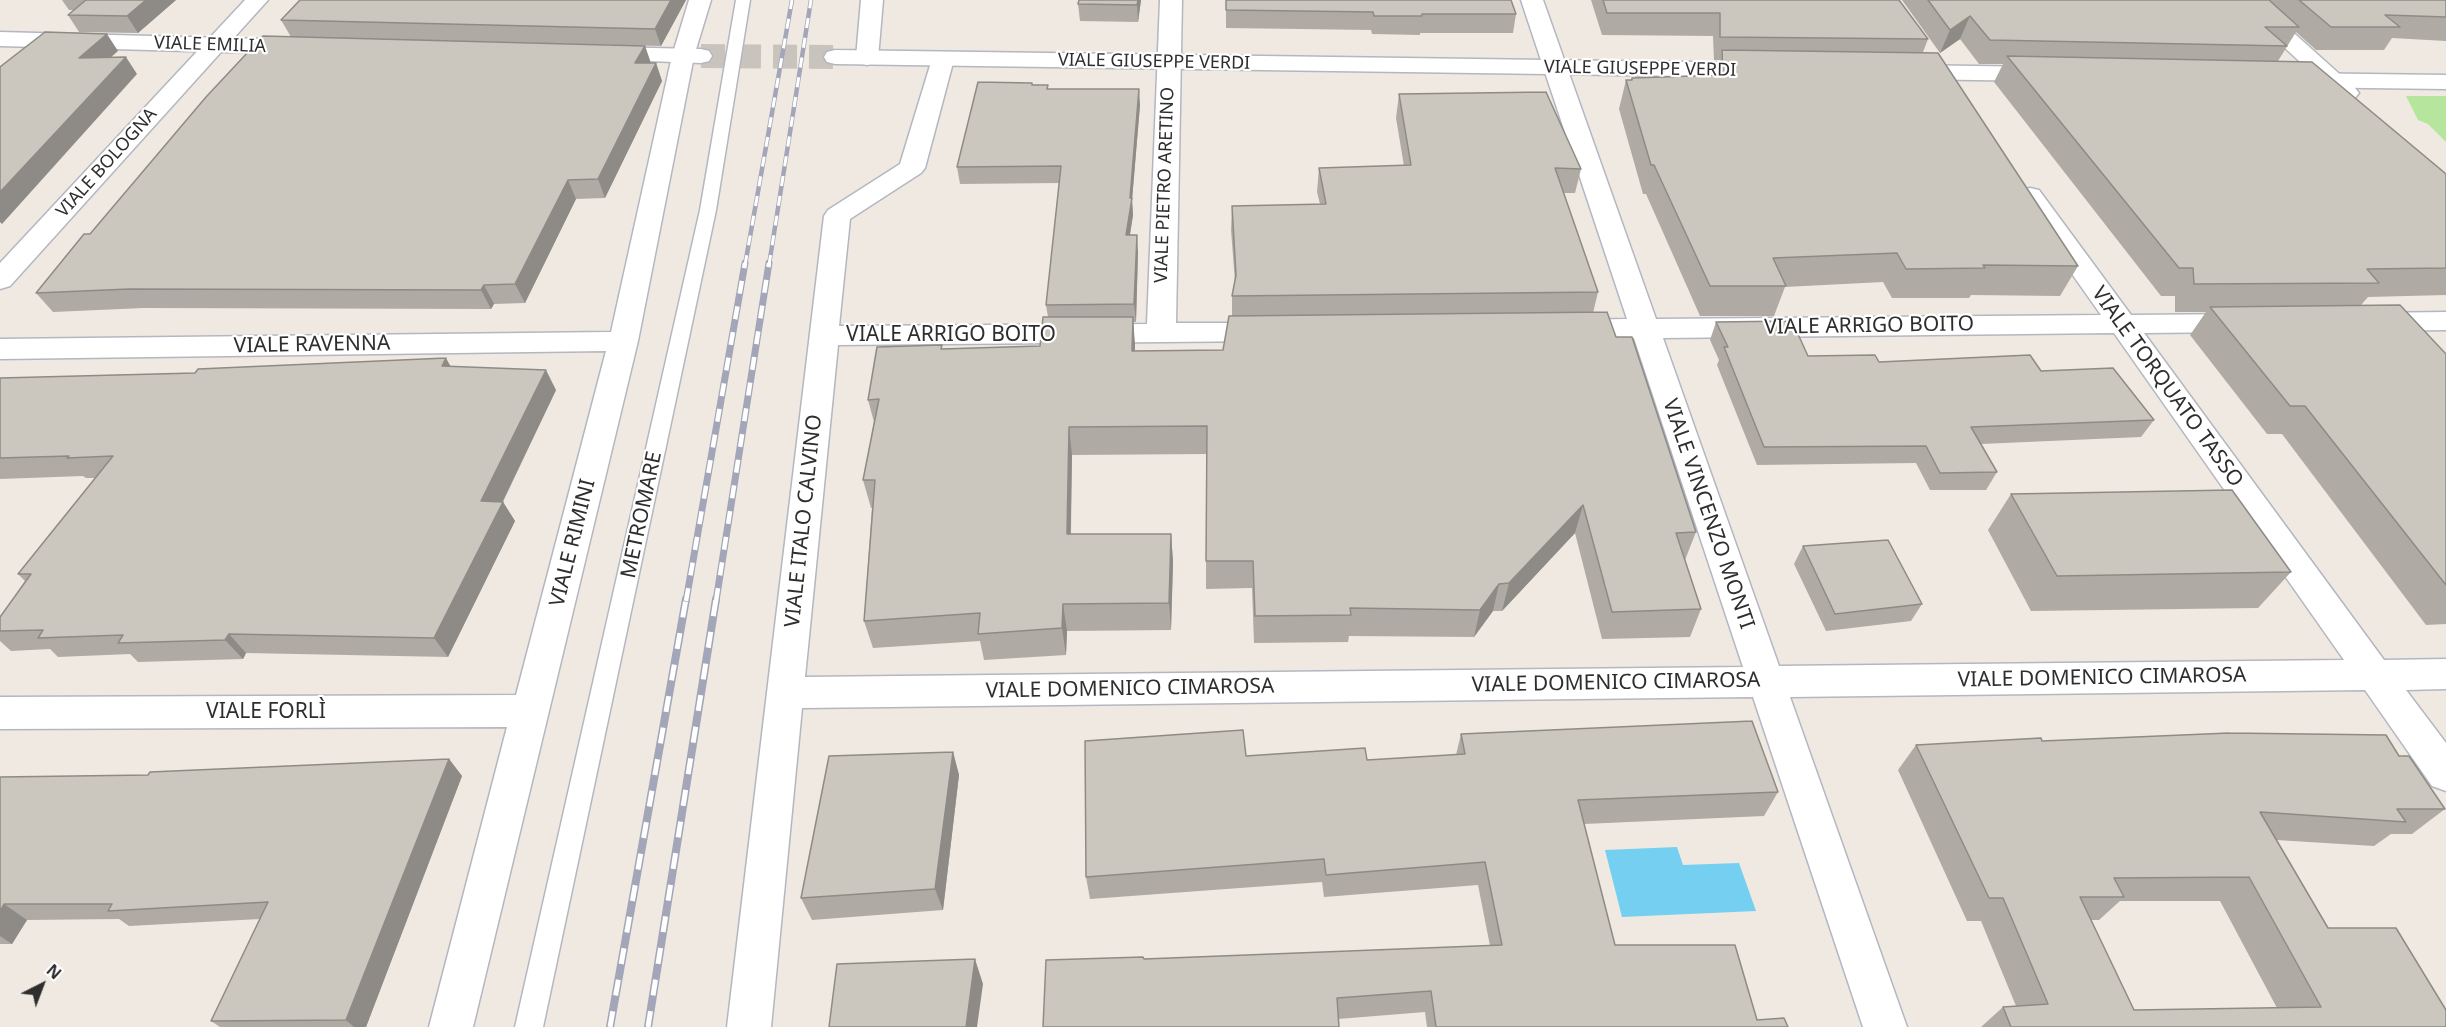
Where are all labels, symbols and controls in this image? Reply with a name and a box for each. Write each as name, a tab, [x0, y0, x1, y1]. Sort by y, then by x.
street label: VIALE EMILIA	[154, 32, 266, 58]
street label: VIALE GIUSEPPE VERDI	[1058, 50, 1250, 74]
street label: VIALE GIUSEPPE VERDI	[1544, 57, 1736, 81]
street label: VIALE PIETRO ARETINO	[1151, 87, 1179, 283]
street label: VIALE BOLOGNA	[52, 104, 162, 222]
street label: VIALE TORQUATO TASSO	[2086, 282, 2248, 492]
street label: VIALE ARRIGO BOITO	[1764, 312, 1974, 340]
street label: VIALE ARRIGO BOITO	[846, 322, 1056, 348]
street label: VIALE RAVENNA	[234, 331, 390, 359]
street label: VIALE VINCENZO MONTI	[1657, 396, 1759, 632]
street label: VIALE ITALO CALVINO	[780, 413, 828, 629]
street label: METROMARE	[616, 449, 668, 581]
street label: VIALE RIMINI	[545, 477, 601, 609]
street label: VIALE DOMENICO CIMAROSA	[1957, 663, 2247, 693]
street label: VIALE DOMENICO CIMAROSA	[1471, 668, 1761, 698]
street label: VIALE DOMENICO CIMAROSA	[985, 674, 1275, 704]
street label: VIALE FORLÌ	[206, 699, 326, 725]
north arrow	[12, 955, 72, 1015]
text: N	[42, 959, 66, 984]

